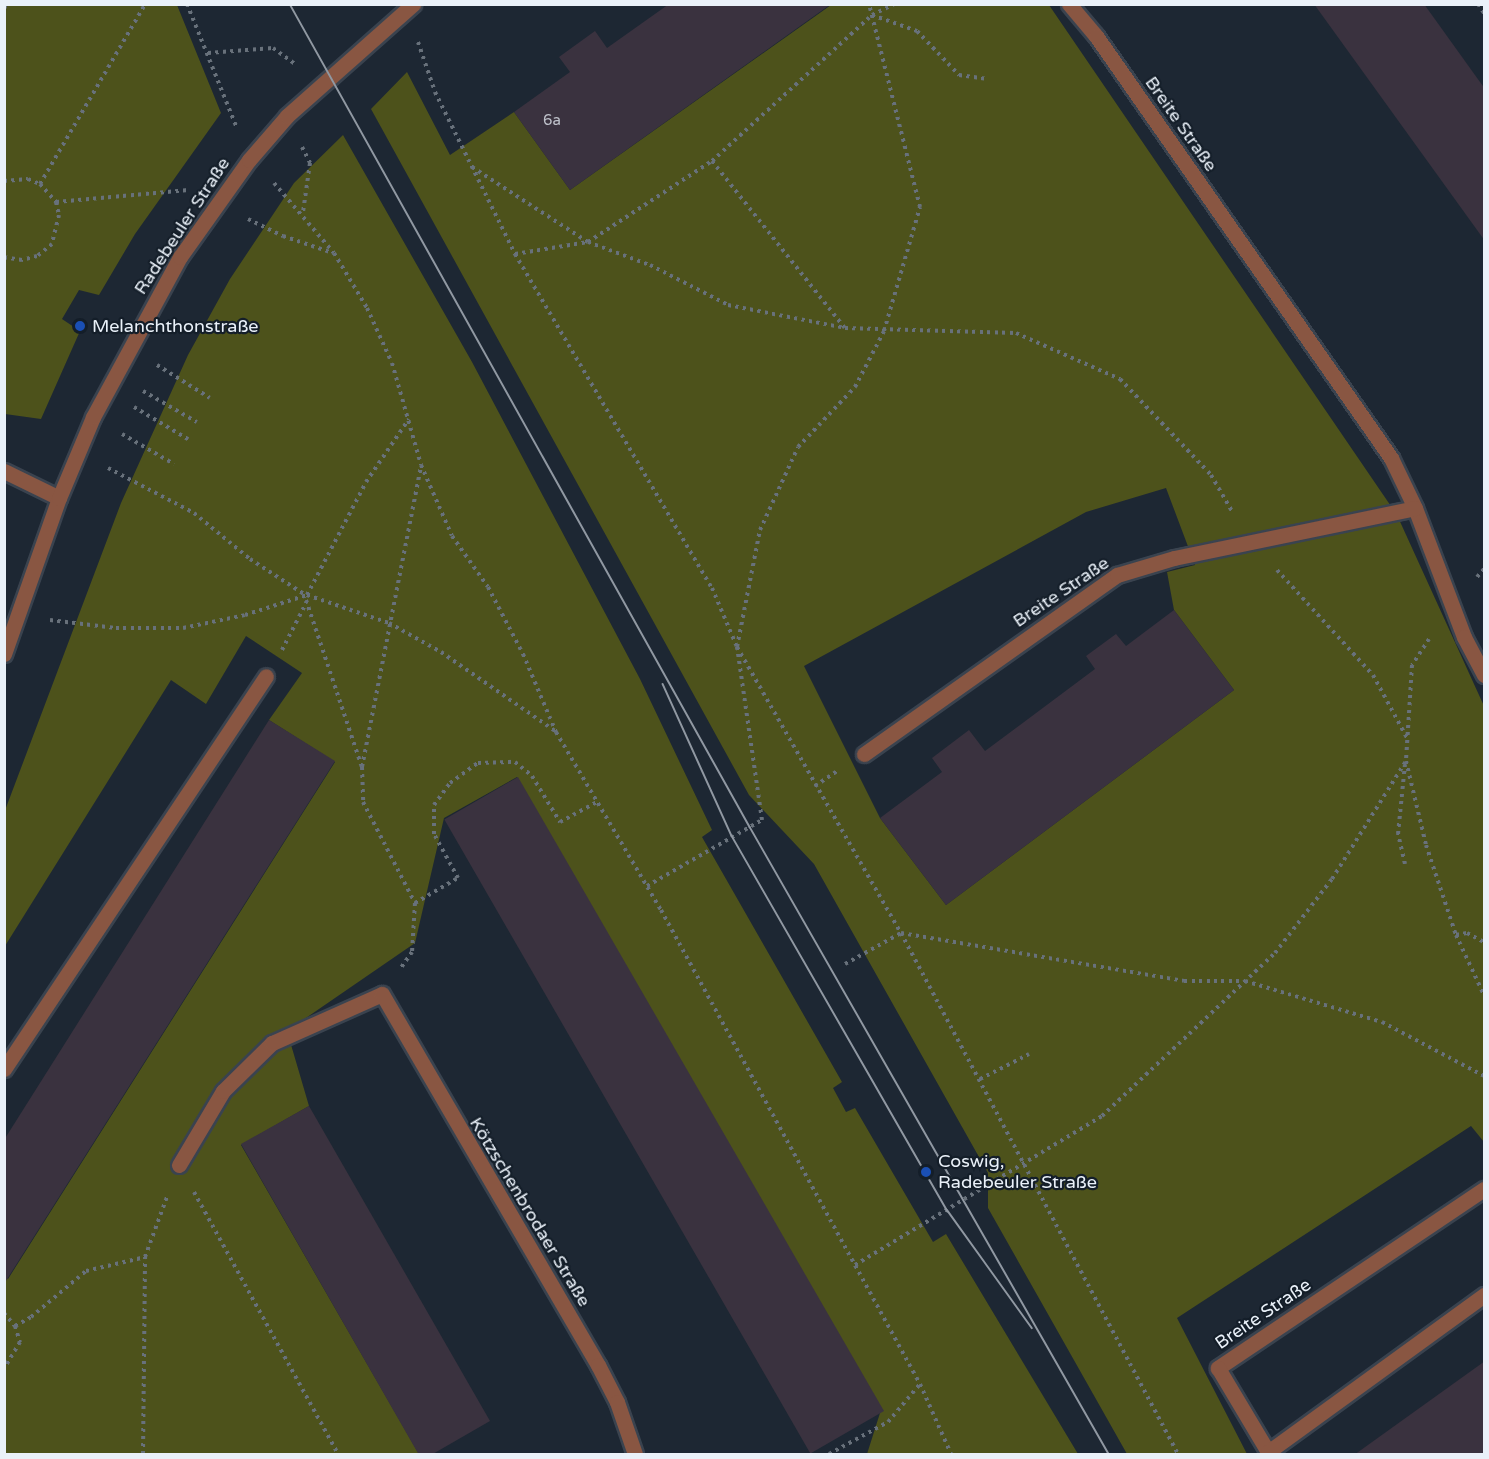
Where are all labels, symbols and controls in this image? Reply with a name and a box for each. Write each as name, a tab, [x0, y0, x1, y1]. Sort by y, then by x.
street label: Breite Straße	[1140, 72, 1222, 176]
house number: 6a	[543, 112, 561, 130]
street label: Radebeuler Straße	[130, 153, 234, 299]
place label: Melanchthonstraße	[92, 315, 259, 337]
marker: Melanchthonstraße	[73, 319, 87, 333]
street label: Breite Straße	[1009, 552, 1113, 632]
street label: Kötzschenbrodaer Straße	[465, 1113, 595, 1311]
place label: Coswig, Radebeuler Straße	[938, 1151, 1097, 1194]
marker: Coswig, Radebeuler Straße	[919, 1165, 933, 1179]
street label: Breite Straße	[1211, 1274, 1315, 1354]

